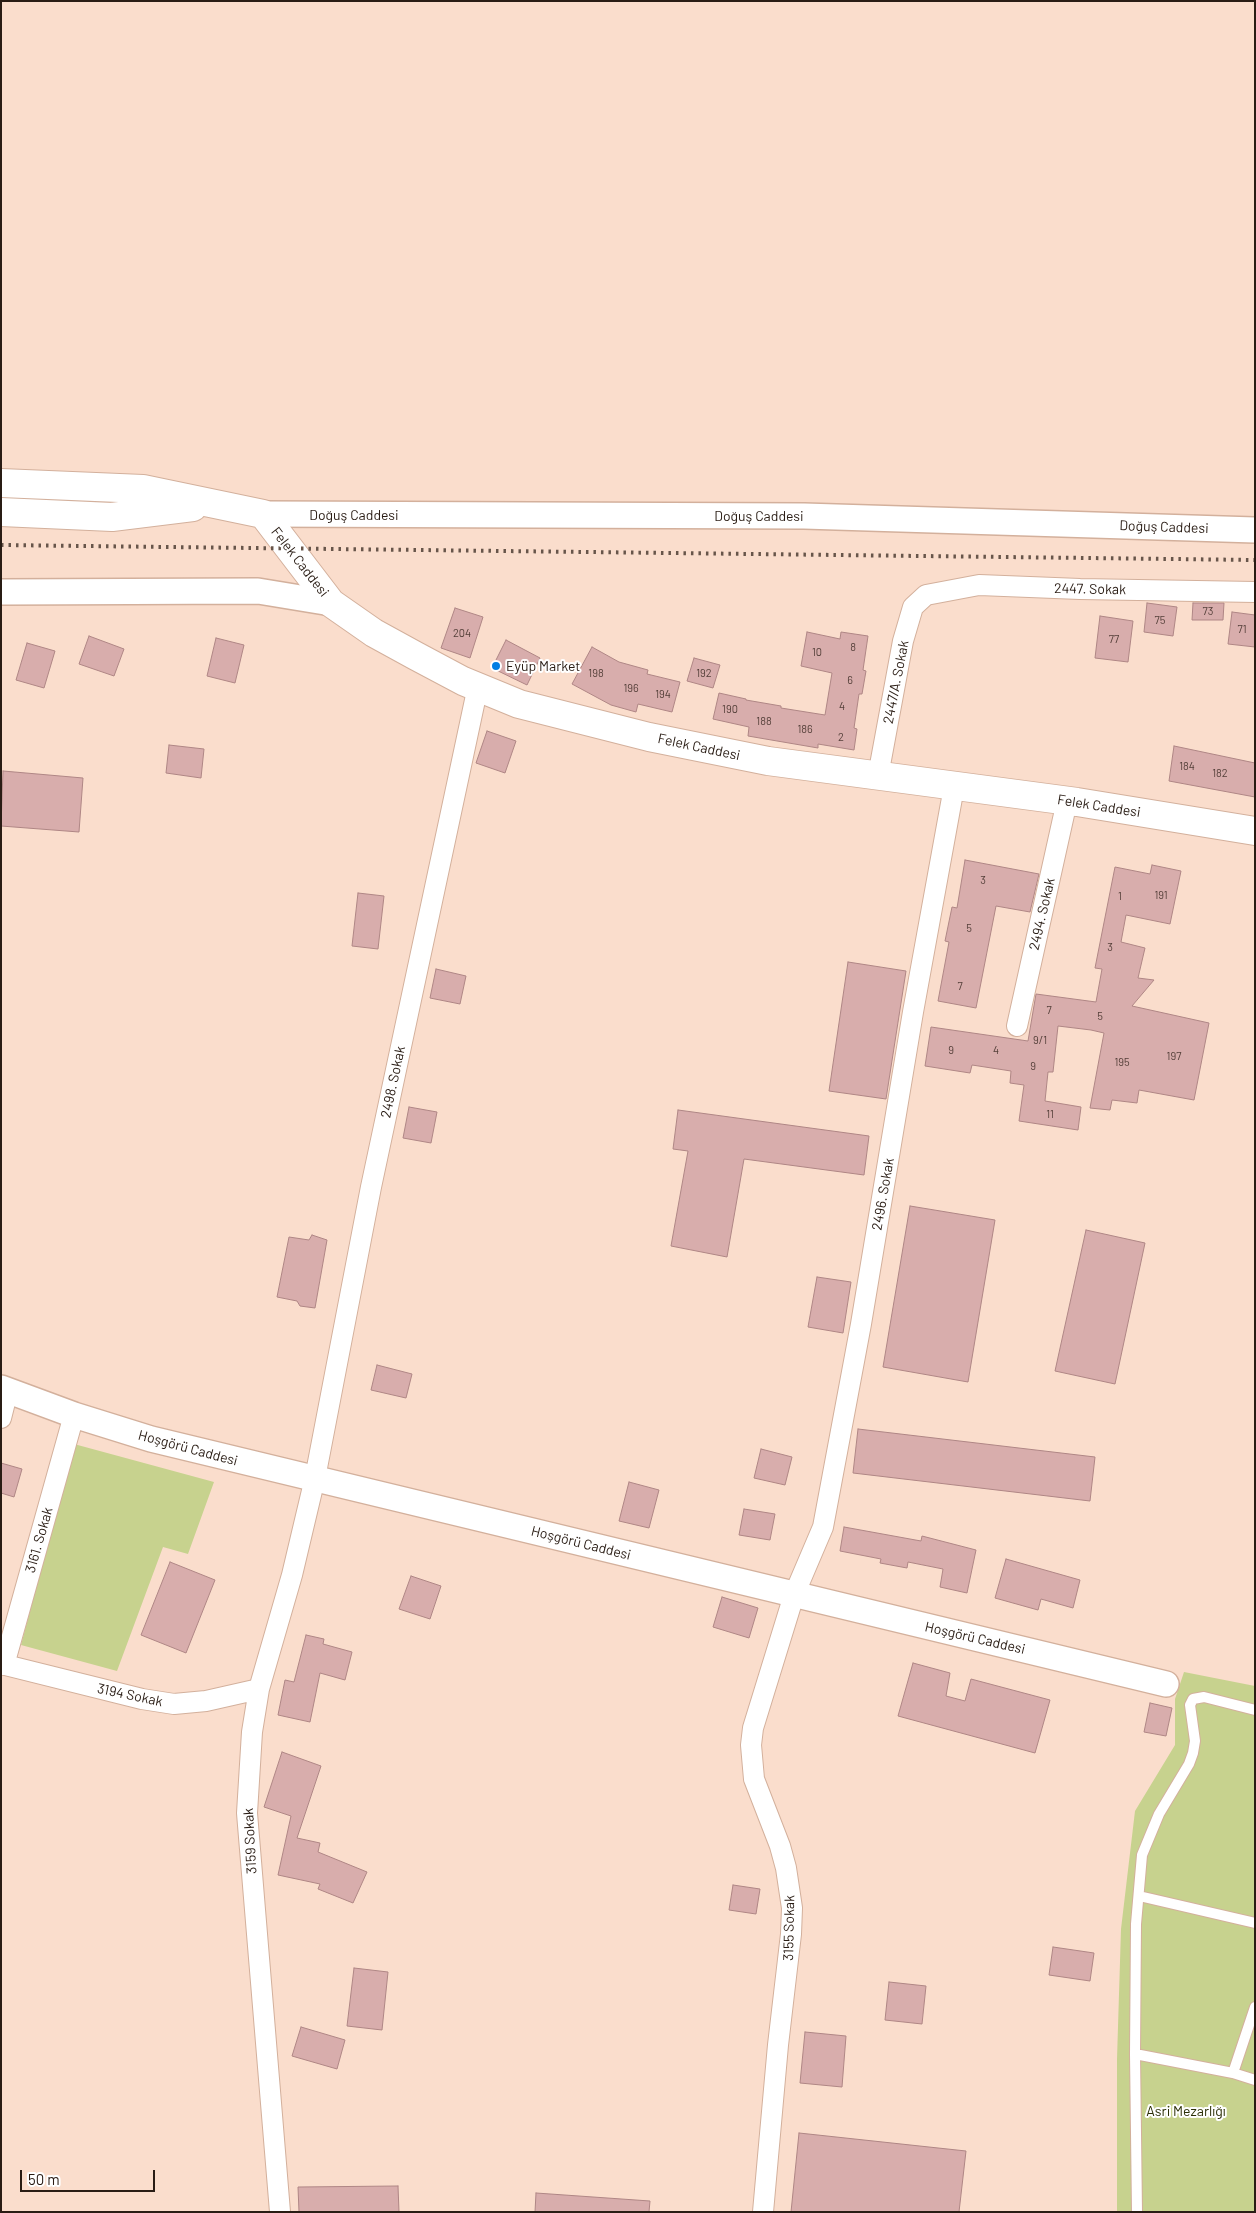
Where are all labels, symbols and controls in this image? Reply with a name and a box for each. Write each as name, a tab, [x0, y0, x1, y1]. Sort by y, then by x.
street label: Doğuş Caddesi	[309, 507, 399, 523]
street label: Doğuş Caddesi	[714, 508, 804, 524]
street label: Doğuş Caddesi	[1119, 517, 1209, 537]
street label: Felek Caddesi	[268, 524, 332, 600]
street label: 2447. Sokak	[1054, 580, 1126, 598]
house number: 73	[1203, 604, 1213, 618]
house number: 75	[1155, 613, 1165, 627]
house number: 71	[1237, 622, 1247, 636]
house number: 204	[453, 626, 471, 640]
house number: 77	[1109, 632, 1119, 646]
street label: 2447/A. Sokak	[880, 639, 912, 725]
house number: 8	[850, 640, 856, 654]
house number: 10	[812, 645, 822, 659]
place label: Eyüp Market	[506, 658, 580, 674]
marker: Eyüp Market	[490, 660, 502, 672]
house number: 198	[588, 666, 604, 680]
house number: 192	[696, 666, 712, 680]
house number: 6	[847, 673, 853, 687]
house number: 196	[623, 681, 639, 695]
house number: 194	[655, 687, 671, 701]
house number: 4	[839, 699, 845, 713]
house number: 190	[722, 702, 738, 716]
house number: 188	[756, 714, 772, 728]
house number: 186	[797, 722, 813, 736]
street label: Felek Caddesi	[656, 730, 742, 764]
house number: 2	[838, 730, 844, 744]
house number: 184	[1179, 759, 1195, 773]
house number: 182	[1212, 766, 1228, 780]
street label: Felek Caddesi	[1056, 791, 1142, 821]
house number: 3	[980, 873, 986, 887]
street label: 2494. Sokak	[1026, 876, 1058, 952]
house number: 191	[1154, 888, 1168, 902]
house number: 1	[1118, 889, 1122, 903]
house number: 5	[966, 921, 972, 935]
house number: 3	[1107, 940, 1113, 954]
house number: 7	[957, 979, 963, 993]
house number: 7	[1046, 1003, 1052, 1017]
house number: 5	[1097, 1009, 1103, 1023]
house number: 9/1	[1033, 1033, 1047, 1047]
house number: 9	[948, 1043, 954, 1057]
house number: 4	[993, 1043, 999, 1057]
street label: 2498. Sokak	[377, 1044, 409, 1120]
house number: 197	[1167, 1049, 1181, 1063]
house number: 195	[1114, 1055, 1130, 1069]
house number: 9	[1030, 1059, 1036, 1073]
house number: 11	[1046, 1107, 1054, 1121]
street label: 2496. Sokak	[868, 1156, 898, 1232]
street label: Hoşgörü Caddesi	[136, 1427, 240, 1469]
street label: 3161. Sokak	[22, 1505, 56, 1575]
street label: Hoşgörü Caddesi	[529, 1522, 633, 1564]
street label: Hoşgörü Caddesi	[923, 1618, 1027, 1658]
street label: 3194 Sokak	[96, 1680, 164, 1710]
street label: 3159 Sokak	[240, 1808, 260, 1874]
street label: 3155 Sokak	[780, 1895, 798, 1961]
park label: Asri Mezarlığı	[1146, 2103, 1226, 2119]
scale bar	[22, 2160, 158, 2192]
text: 50 m	[28, 2170, 60, 2188]

